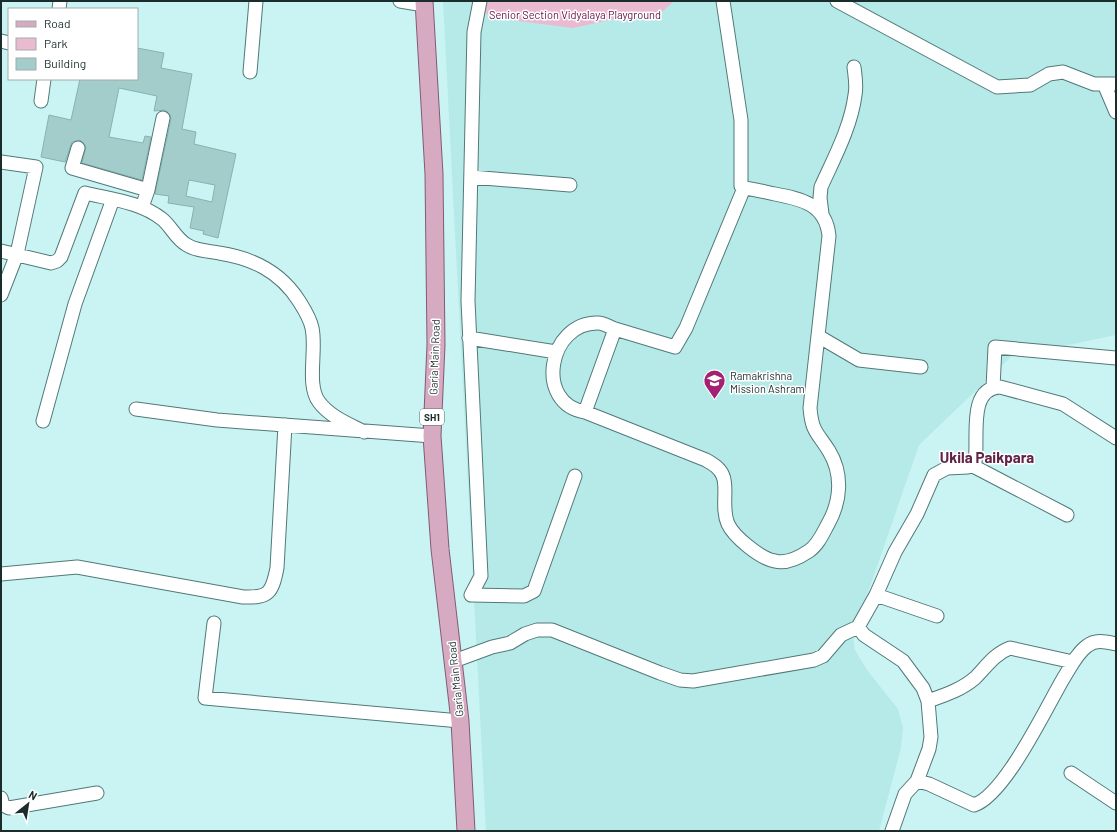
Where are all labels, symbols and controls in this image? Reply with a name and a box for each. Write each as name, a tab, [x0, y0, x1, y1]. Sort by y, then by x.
legend	[8, 8, 138, 80]
park label: Senior Section Vidyalaya Playground	[489, 8, 661, 21]
text: Road	[44, 16, 71, 30]
text: Park	[44, 36, 68, 50]
text: Building	[44, 56, 86, 70]
street label: Garia Main Road	[426, 319, 442, 395]
school or university icon: Ramakrishna Mission Ashram	[702, 368, 728, 401]
place label: Ramakrishna Mission Ashram	[730, 369, 805, 395]
road number: SH1	[420, 409, 444, 425]
district label: Ukila Paikpara	[940, 448, 1034, 466]
street label: Garia Main Road	[445, 641, 465, 717]
north arrow	[8, 784, 48, 824]
text: N	[27, 787, 40, 802]

